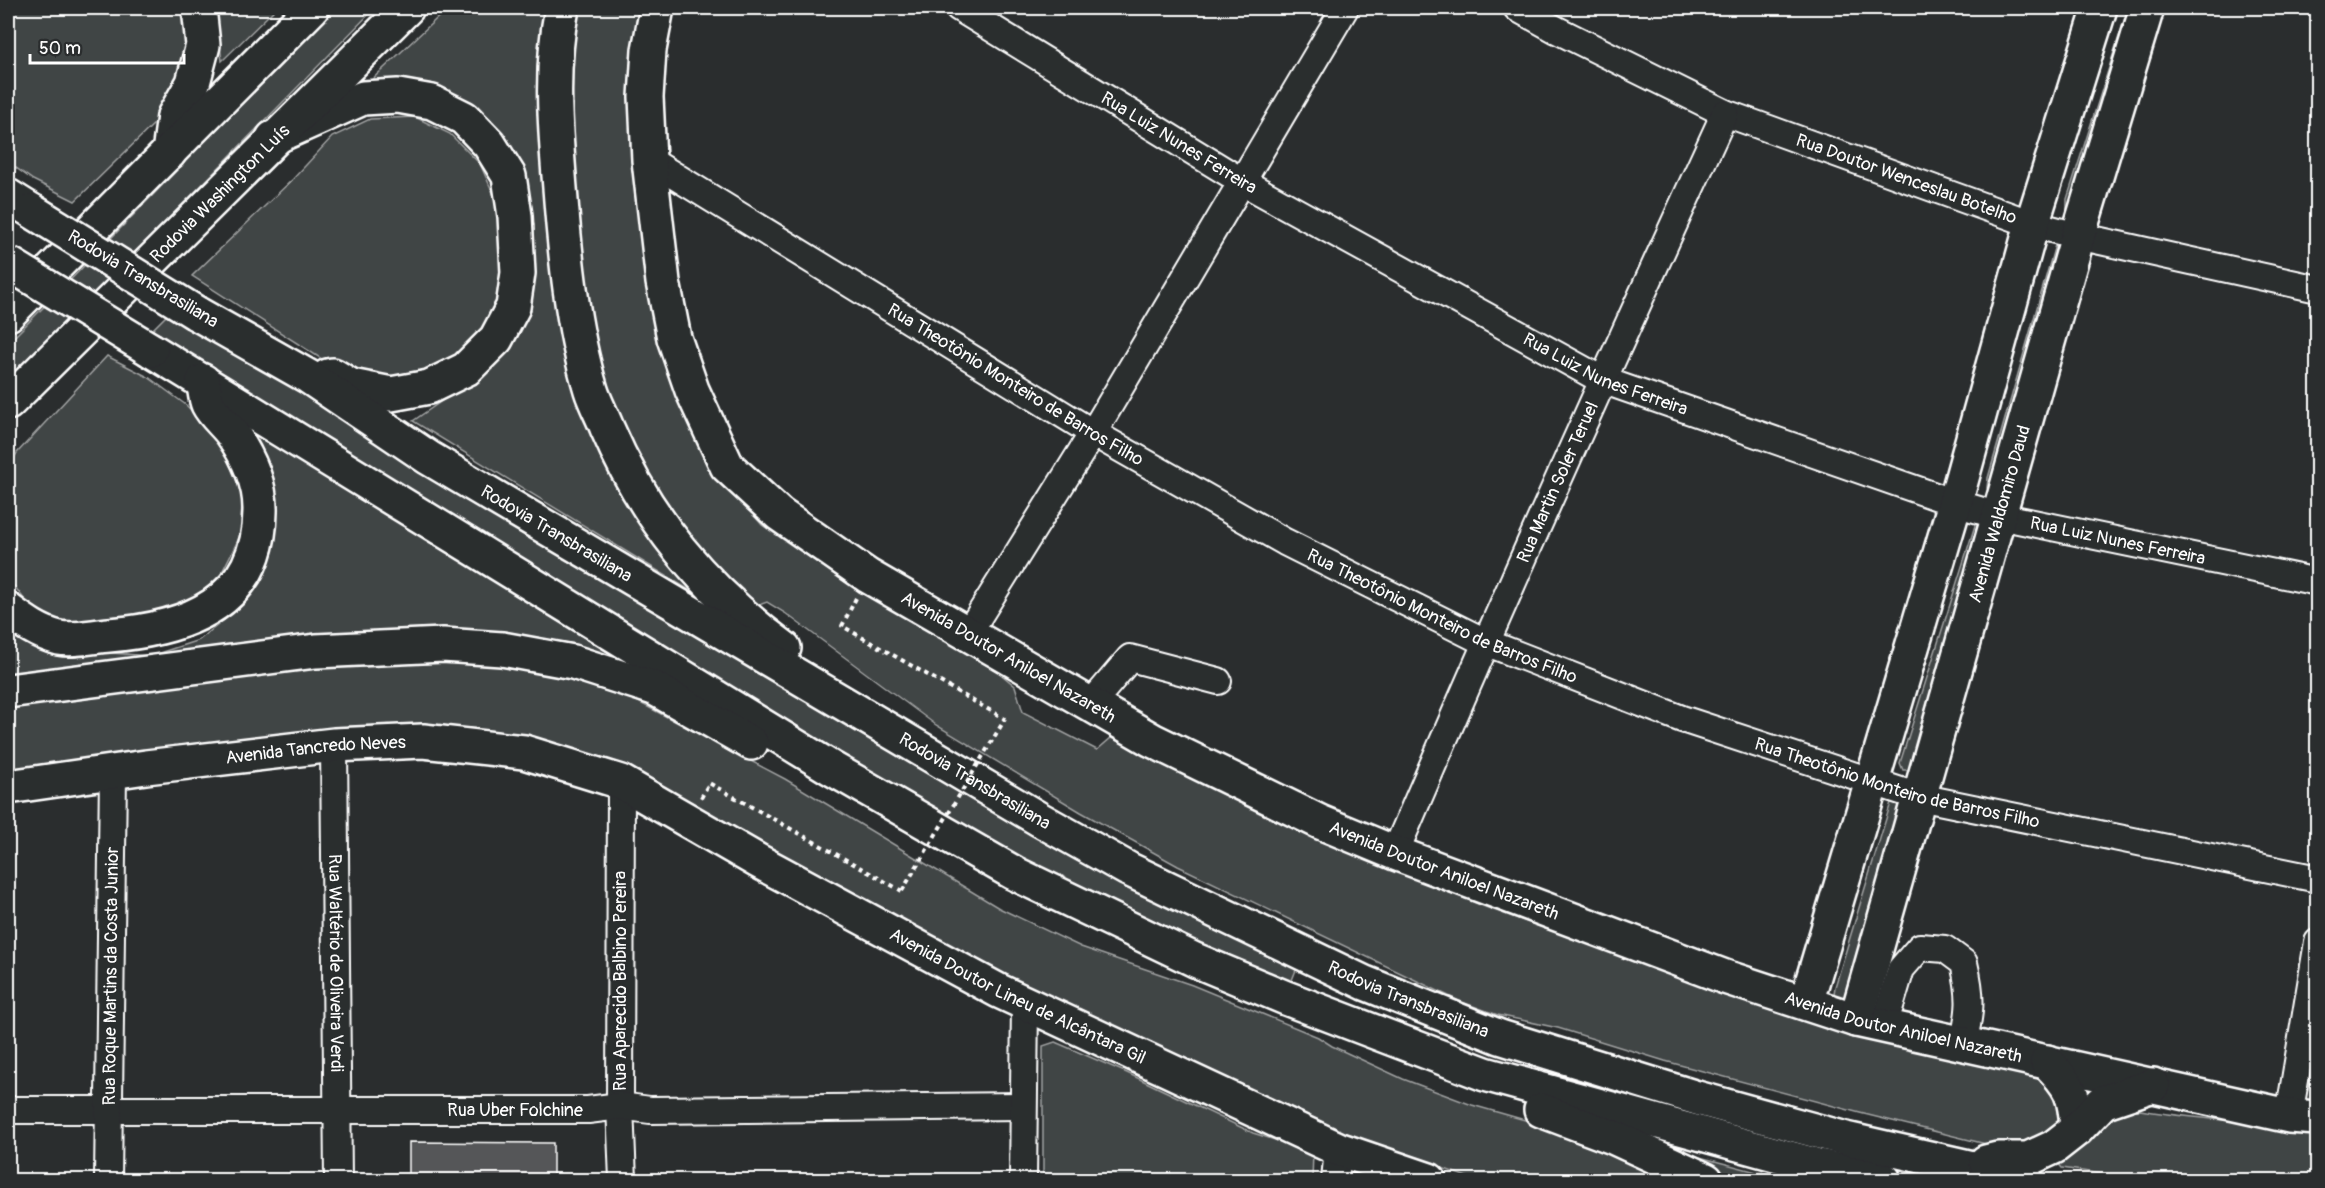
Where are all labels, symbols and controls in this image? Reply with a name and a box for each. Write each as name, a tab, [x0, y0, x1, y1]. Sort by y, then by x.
scale bar	[30, 27, 184, 65]
text: 50 m	[39, 37, 81, 60]
street label: Rua Luiz Nunes Ferreira	[1097, 86, 1261, 199]
street label: Rodovia Washington Luís	[145, 119, 295, 268]
street label: Rua Doutor Wenceslau Botelho	[1793, 128, 2020, 229]
street label: Rodovia Transbrasiliana	[63, 225, 223, 333]
street label: Rua Theotônio Monteiro de Barros Filho	[883, 298, 1148, 471]
street label: Rua Luiz Nunes Ferreira	[1519, 327, 1691, 421]
street label: Rua Martin Soler Teruel	[1511, 398, 1603, 566]
street label: Avenida Waldomiro Daud	[1963, 422, 2035, 605]
street label: Rodovia Transbrasiliana	[477, 480, 637, 587]
street label: Rua Luiz Nunes Ferreira	[2028, 511, 2207, 570]
street label: Rua Theotônio Monteiro de Barros Filho	[1303, 543, 1581, 689]
street label: Avenida Doutor Aniloel Nazareth	[897, 586, 1120, 728]
street label: Rodovia Transbrasiliana	[895, 727, 1055, 835]
street label: Avenida Tancredo Neves	[224, 730, 406, 769]
street label: Rua Theotônio Monteiro de Barros Filho	[1752, 732, 2042, 833]
street label: Avenida Doutor Aniloel Nazareth	[1326, 816, 1562, 925]
street label: Rua Roque Martins da Costa Junior	[97, 846, 124, 1106]
street label: Rua Waltério de Oliveira Verdi	[324, 854, 349, 1072]
street label: Rua Aparecido Balbino Pereira	[609, 871, 632, 1091]
street label: Avenida Doutor Lineu de Alcântara Gil	[886, 923, 1150, 1069]
street label: Rodovia Transbrasiliana	[1324, 955, 1492, 1043]
street label: Avenida Doutor Aniloel Nazareth	[1782, 986, 2024, 1068]
street label: Rua Uber Folchine	[447, 1099, 583, 1122]

